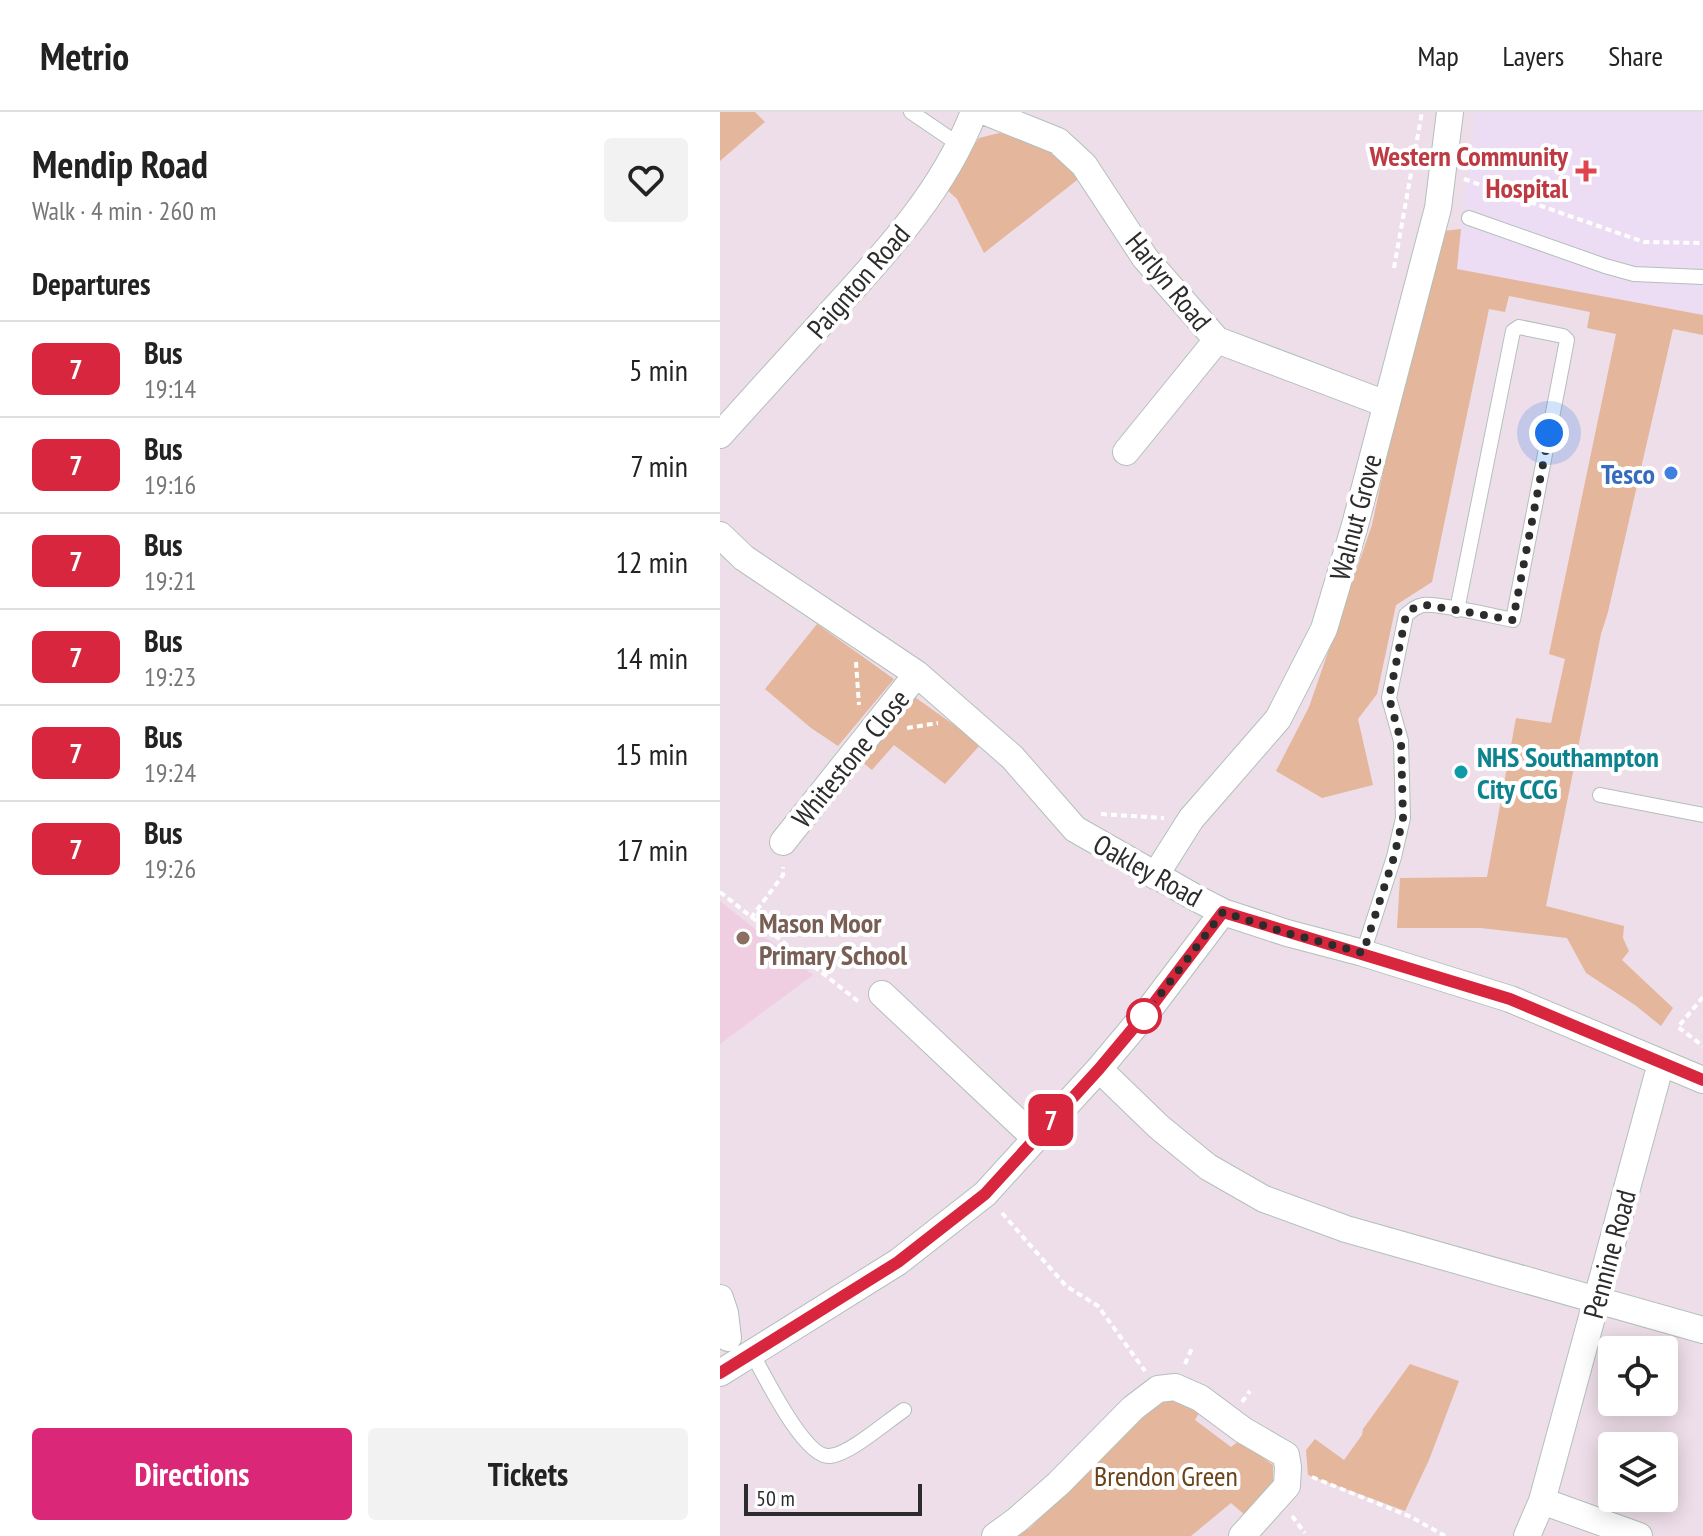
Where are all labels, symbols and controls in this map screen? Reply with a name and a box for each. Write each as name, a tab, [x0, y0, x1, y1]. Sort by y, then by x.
text: Metrio	[40, 31, 129, 80]
text: Map	[1417, 37, 1459, 74]
text: Layers	[1503, 37, 1564, 74]
text: Share	[1608, 37, 1663, 74]
place label: Western Community Hospital	[1368, 137, 1569, 206]
button: heart	[604, 138, 688, 222]
text: Mendip Road	[32, 139, 208, 188]
marker: Western Community Hospital	[1575, 160, 1597, 182]
text: Walk · 4 min · 260 m	[32, 194, 216, 227]
street label: Paignton Road	[798, 216, 918, 346]
street label: Harlyn Road	[1118, 224, 1220, 338]
text: Departures	[32, 264, 150, 303]
text: Bus	[144, 333, 183, 372]
text: 7	[69, 350, 83, 387]
text: 5 min	[629, 350, 688, 389]
text: 19:14	[144, 372, 196, 405]
your location	[1529, 413, 1569, 453]
text: Bus	[144, 429, 183, 468]
text: 7	[69, 446, 83, 483]
text: 7 min	[630, 446, 688, 485]
street label: Walnut Grove	[1320, 450, 1390, 584]
place label: Tesco	[1601, 455, 1655, 492]
marker: Tesco	[1662, 464, 1680, 482]
text: 19:16	[144, 468, 196, 501]
text: Bus	[144, 525, 183, 564]
text: 7	[69, 542, 83, 579]
text: 12 min	[615, 542, 688, 581]
text: 19:21	[144, 564, 196, 597]
text: Bus	[144, 621, 183, 660]
text: 7	[69, 638, 83, 675]
text: 14 min	[615, 638, 688, 677]
text: 19:23	[144, 660, 196, 693]
street label: Whitestone Close	[783, 681, 917, 835]
text: Bus	[144, 717, 183, 756]
text: 7	[69, 734, 83, 771]
text: 15 min	[615, 734, 688, 773]
place label: NHS Southampton City CCG	[1477, 738, 1659, 807]
text: 19:24	[144, 756, 196, 789]
marker: NHS Southampton City CCG	[1452, 763, 1470, 781]
text: Bus	[144, 813, 183, 852]
street label: Oakley Road	[1087, 825, 1209, 915]
text: 7	[69, 830, 83, 867]
text: 17 min	[617, 830, 688, 869]
text: 19:26	[144, 852, 196, 885]
place label: Mason Moor Primary School	[759, 904, 907, 973]
marker: Mason Moor Primary School	[734, 929, 752, 947]
unlabelled marker	[1127, 999, 1161, 1033]
line badge: 7	[1025, 1094, 1077, 1146]
text: 7	[1044, 1101, 1058, 1138]
street label: Pennine Road	[1574, 1186, 1644, 1322]
map controls	[1598, 1336, 1678, 1512]
button: locate	[1598, 1336, 1678, 1416]
button: Directions	[32, 1428, 352, 1520]
button: Tickets	[368, 1428, 688, 1520]
button: layers	[1598, 1432, 1678, 1512]
park label: Brendon Green	[1094, 1457, 1238, 1494]
scale bar	[744, 1480, 922, 1516]
text: 50 m	[756, 1484, 795, 1512]

